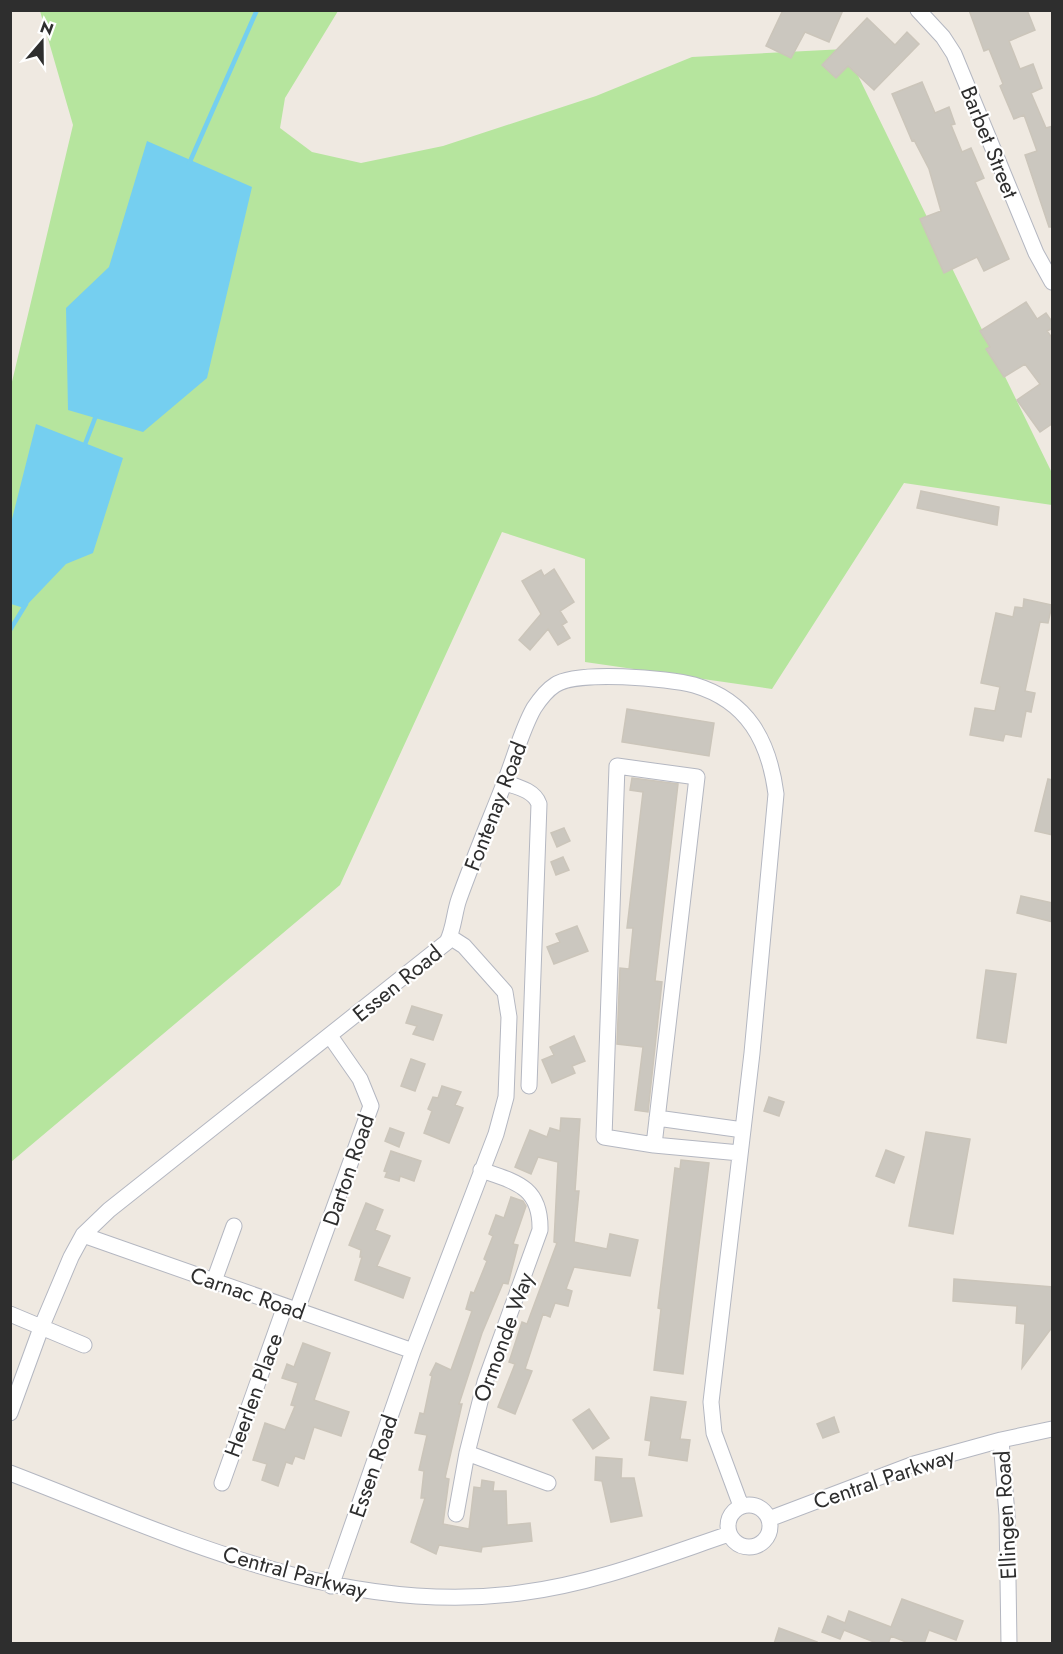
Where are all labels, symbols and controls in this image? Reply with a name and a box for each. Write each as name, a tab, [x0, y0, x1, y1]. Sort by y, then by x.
north arrow	[12, 12, 72, 72]
text: N	[37, 15, 57, 41]
street label: Barbet Street	[953, 81, 1027, 204]
street label: Fontenay Road	[456, 737, 534, 875]
street label: Essen Road	[345, 937, 449, 1029]
street label: Darton Road	[314, 1110, 382, 1230]
street label: Carnac Road	[186, 1258, 310, 1328]
street label: Ormonde Way	[465, 1267, 541, 1406]
street label: Heerlen Place	[216, 1328, 290, 1462]
street label: Essen Road	[340, 1410, 406, 1522]
street label: Central Parkway	[809, 1439, 959, 1517]
street label: Ellingen Road	[986, 1450, 1024, 1580]
street label: Central Parkway	[220, 1537, 371, 1607]

